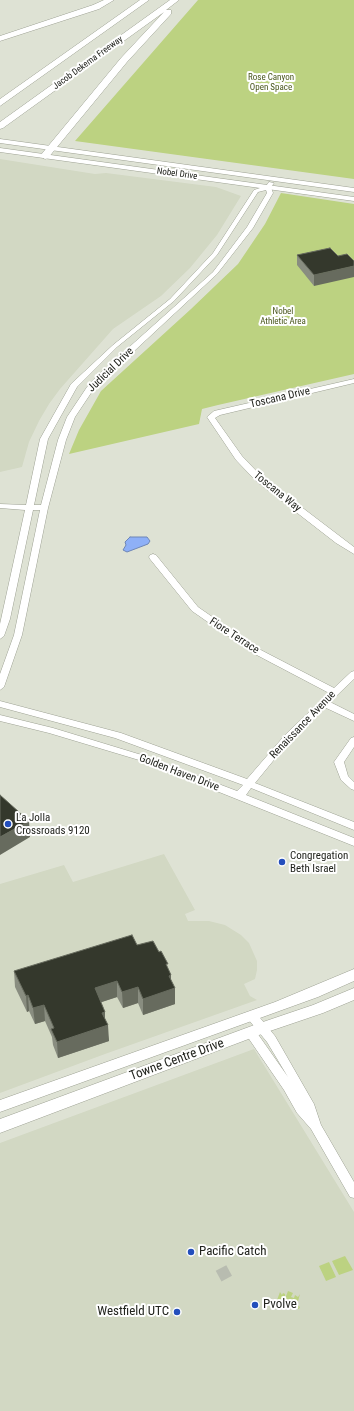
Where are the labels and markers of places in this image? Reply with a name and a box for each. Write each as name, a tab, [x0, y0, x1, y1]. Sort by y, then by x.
place label: La Jolla Crossroads 9120	[16, 811, 90, 837]
marker: La Jolla Crossroads 9120	[3, 819, 13, 829]
place label: Congregation Beth Israel	[290, 849, 348, 875]
marker: Congregation Beth Israel	[277, 857, 287, 867]
place label: Pacific Catch	[199, 1244, 266, 1260]
marker: Pacific Catch	[186, 1247, 196, 1257]
place label: Pvolve	[263, 1297, 297, 1313]
marker: Pvolve	[250, 1300, 260, 1310]
place label: Westfield UTC	[97, 1304, 169, 1320]
marker: Westfield UTC	[172, 1307, 182, 1317]

